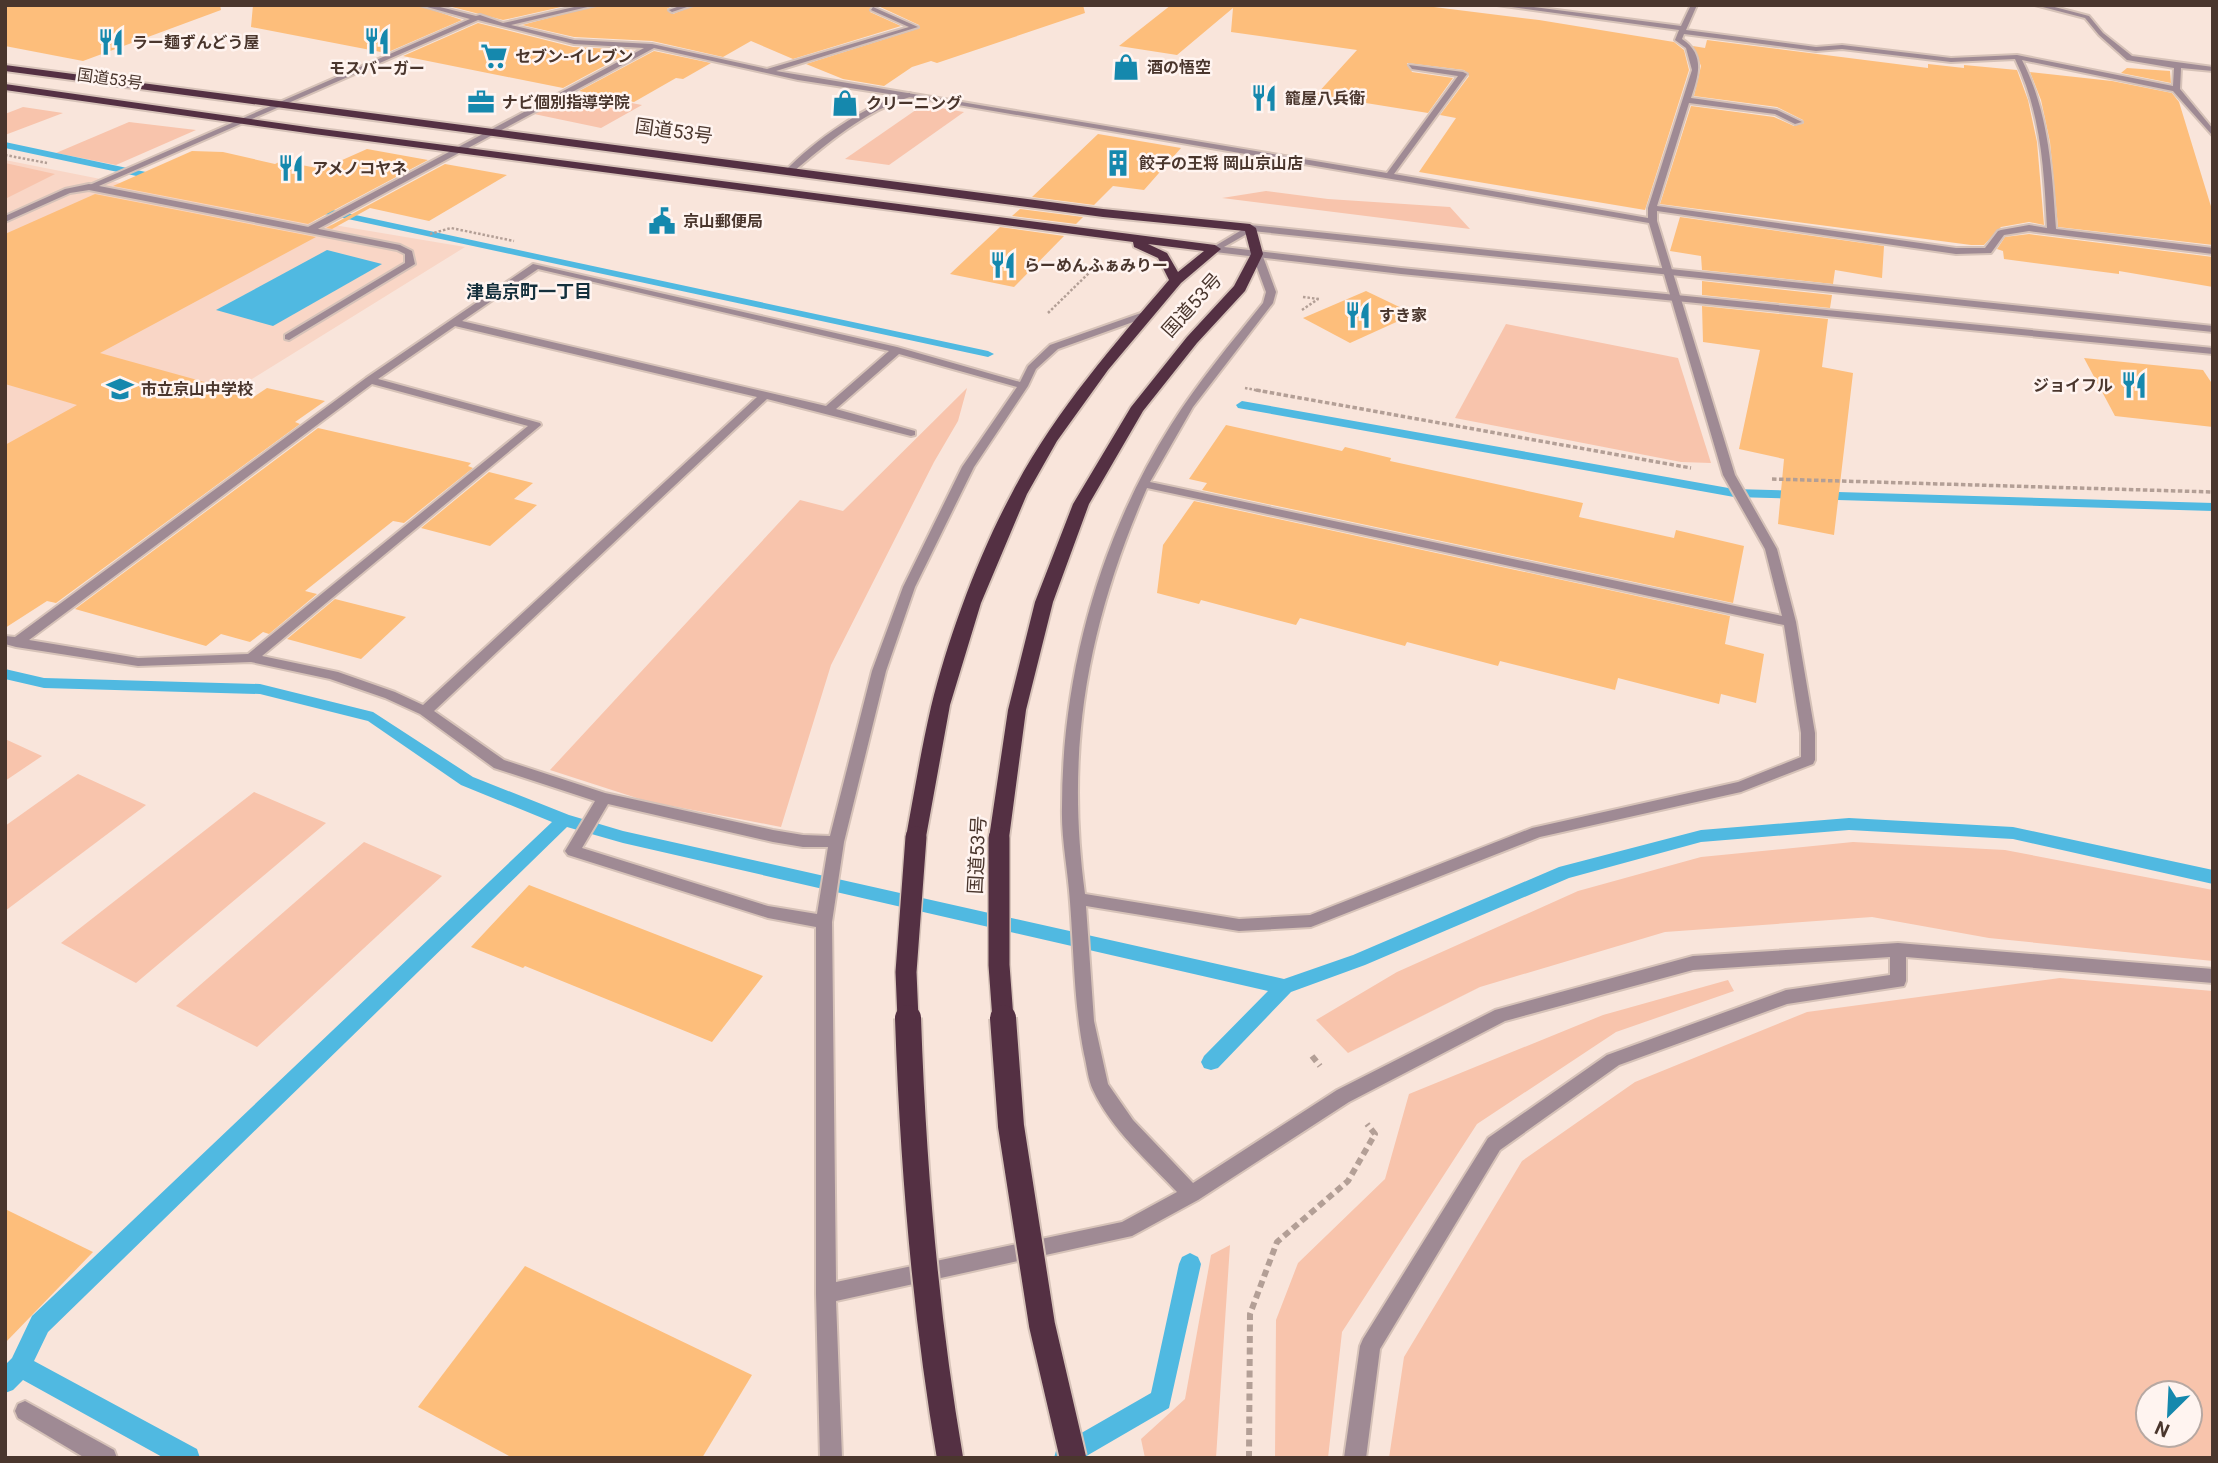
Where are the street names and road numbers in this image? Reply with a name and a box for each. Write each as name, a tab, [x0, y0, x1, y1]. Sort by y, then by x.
street label: 国道53号	[76, 65, 144, 93]
street label: 国道53号	[634, 114, 714, 148]
street label: 国道53号	[1157, 268, 1227, 342]
street label: 国道53号	[963, 815, 991, 895]

